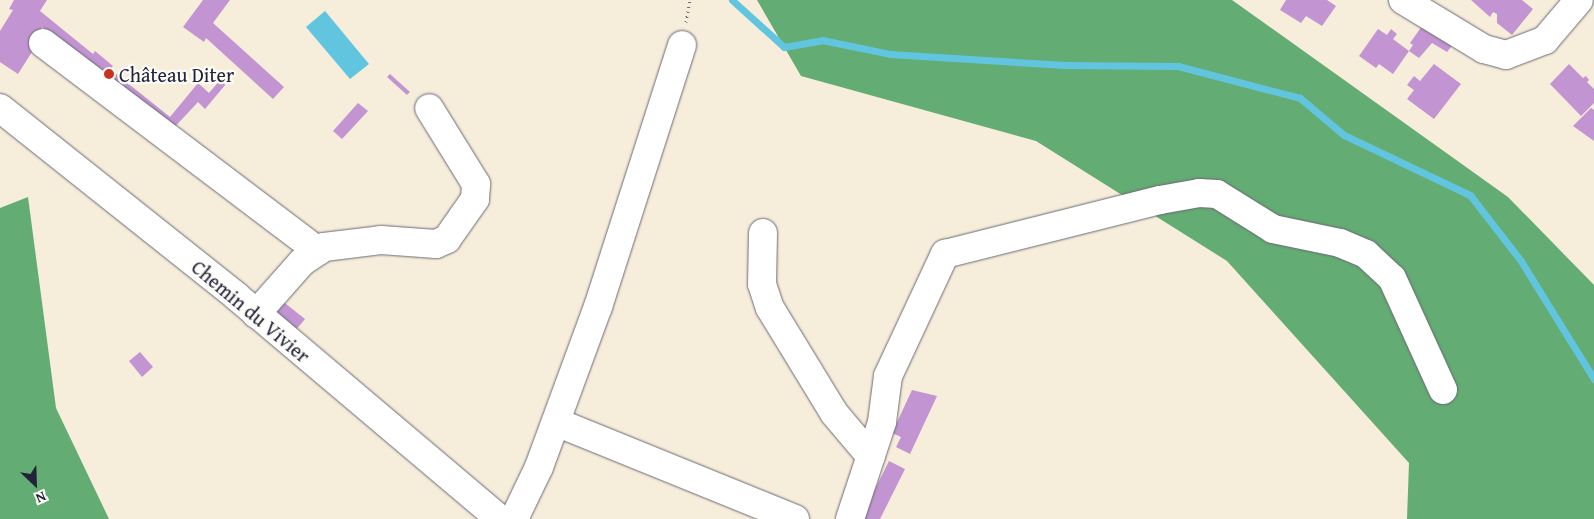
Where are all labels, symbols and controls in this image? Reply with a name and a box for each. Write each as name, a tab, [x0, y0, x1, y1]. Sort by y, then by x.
place label: Château Diter	[119, 62, 234, 86]
marker: Château Diter	[103, 68, 115, 80]
street label: Chemin du Vivier	[187, 255, 315, 367]
north arrow	[10, 459, 60, 509]
text: N	[33, 487, 49, 509]

